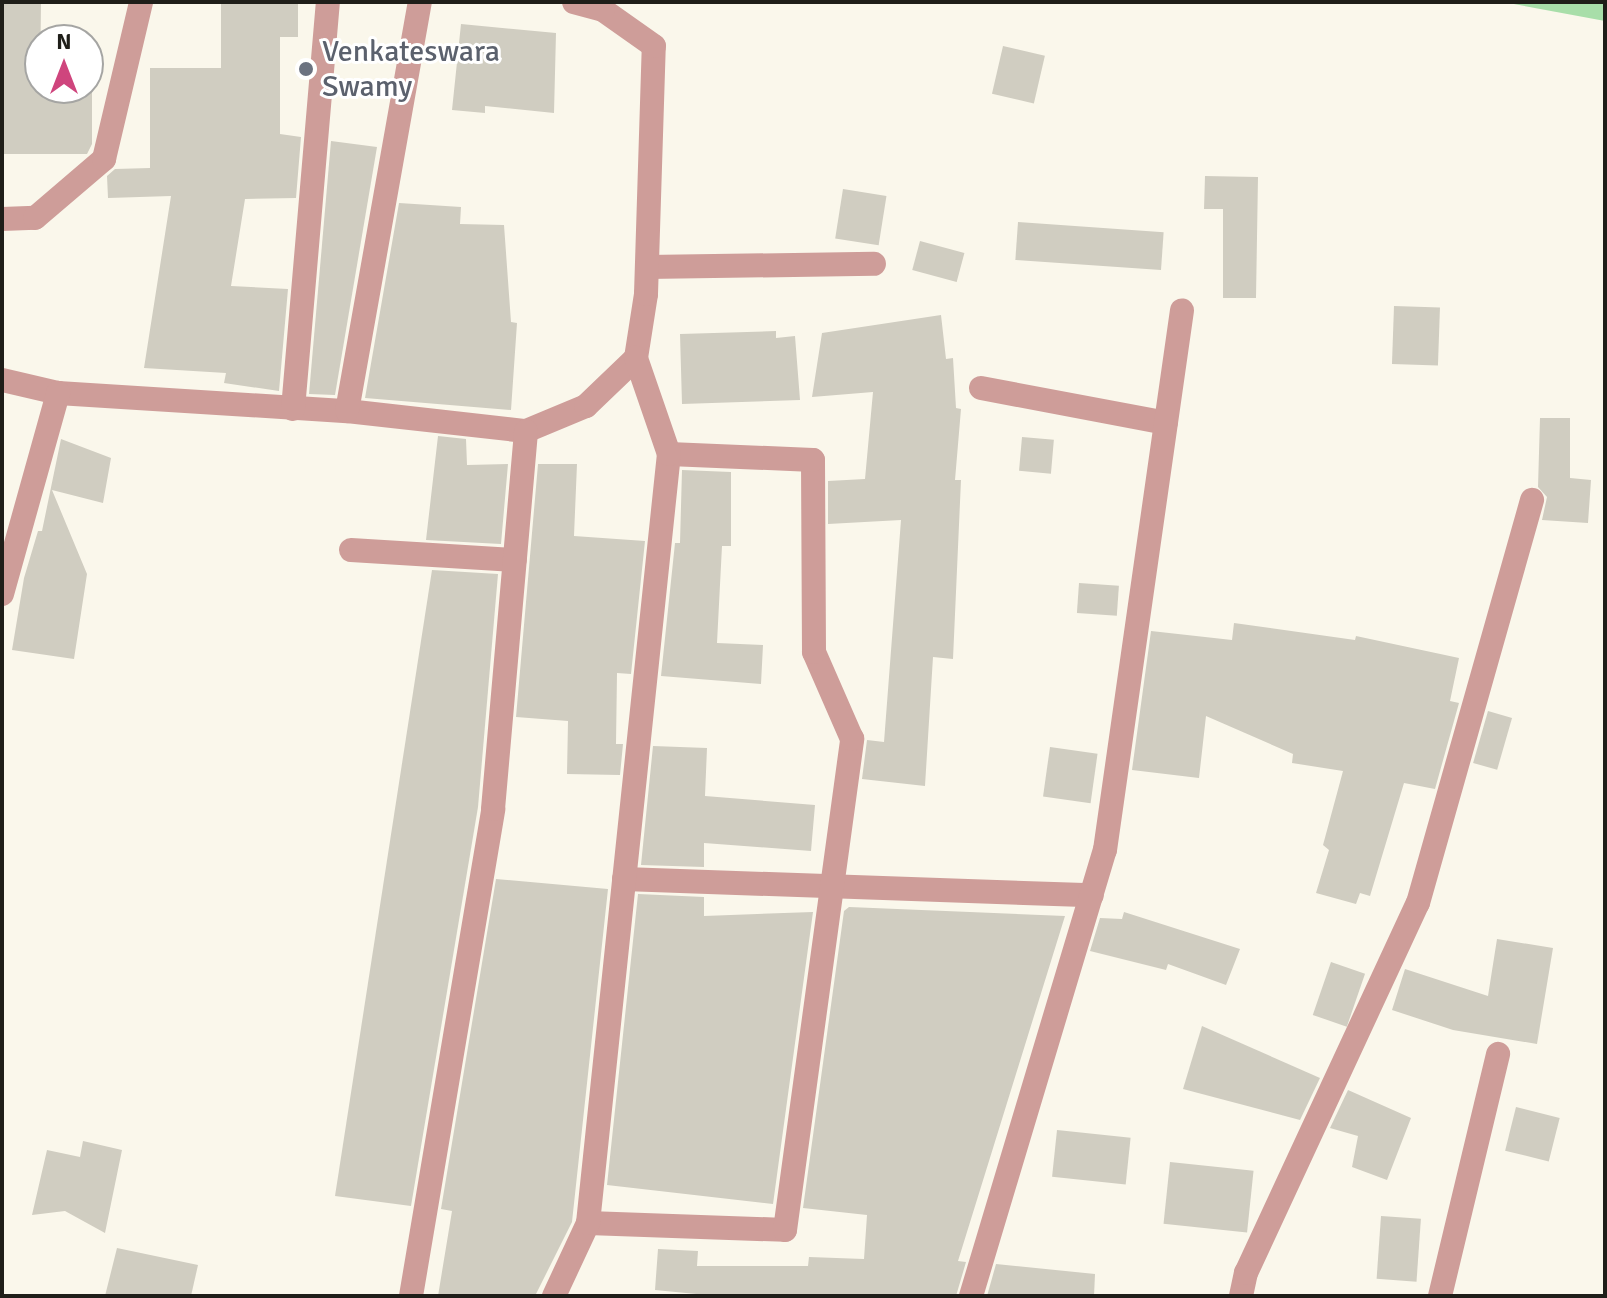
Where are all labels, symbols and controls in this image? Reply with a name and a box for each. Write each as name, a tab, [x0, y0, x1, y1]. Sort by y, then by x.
north arrow	[24, 24, 104, 104]
text: N	[56, 28, 72, 55]
place label: Venkateswara Swamy	[322, 34, 500, 104]
marker: Venkateswara Swamy	[297, 60, 315, 78]

